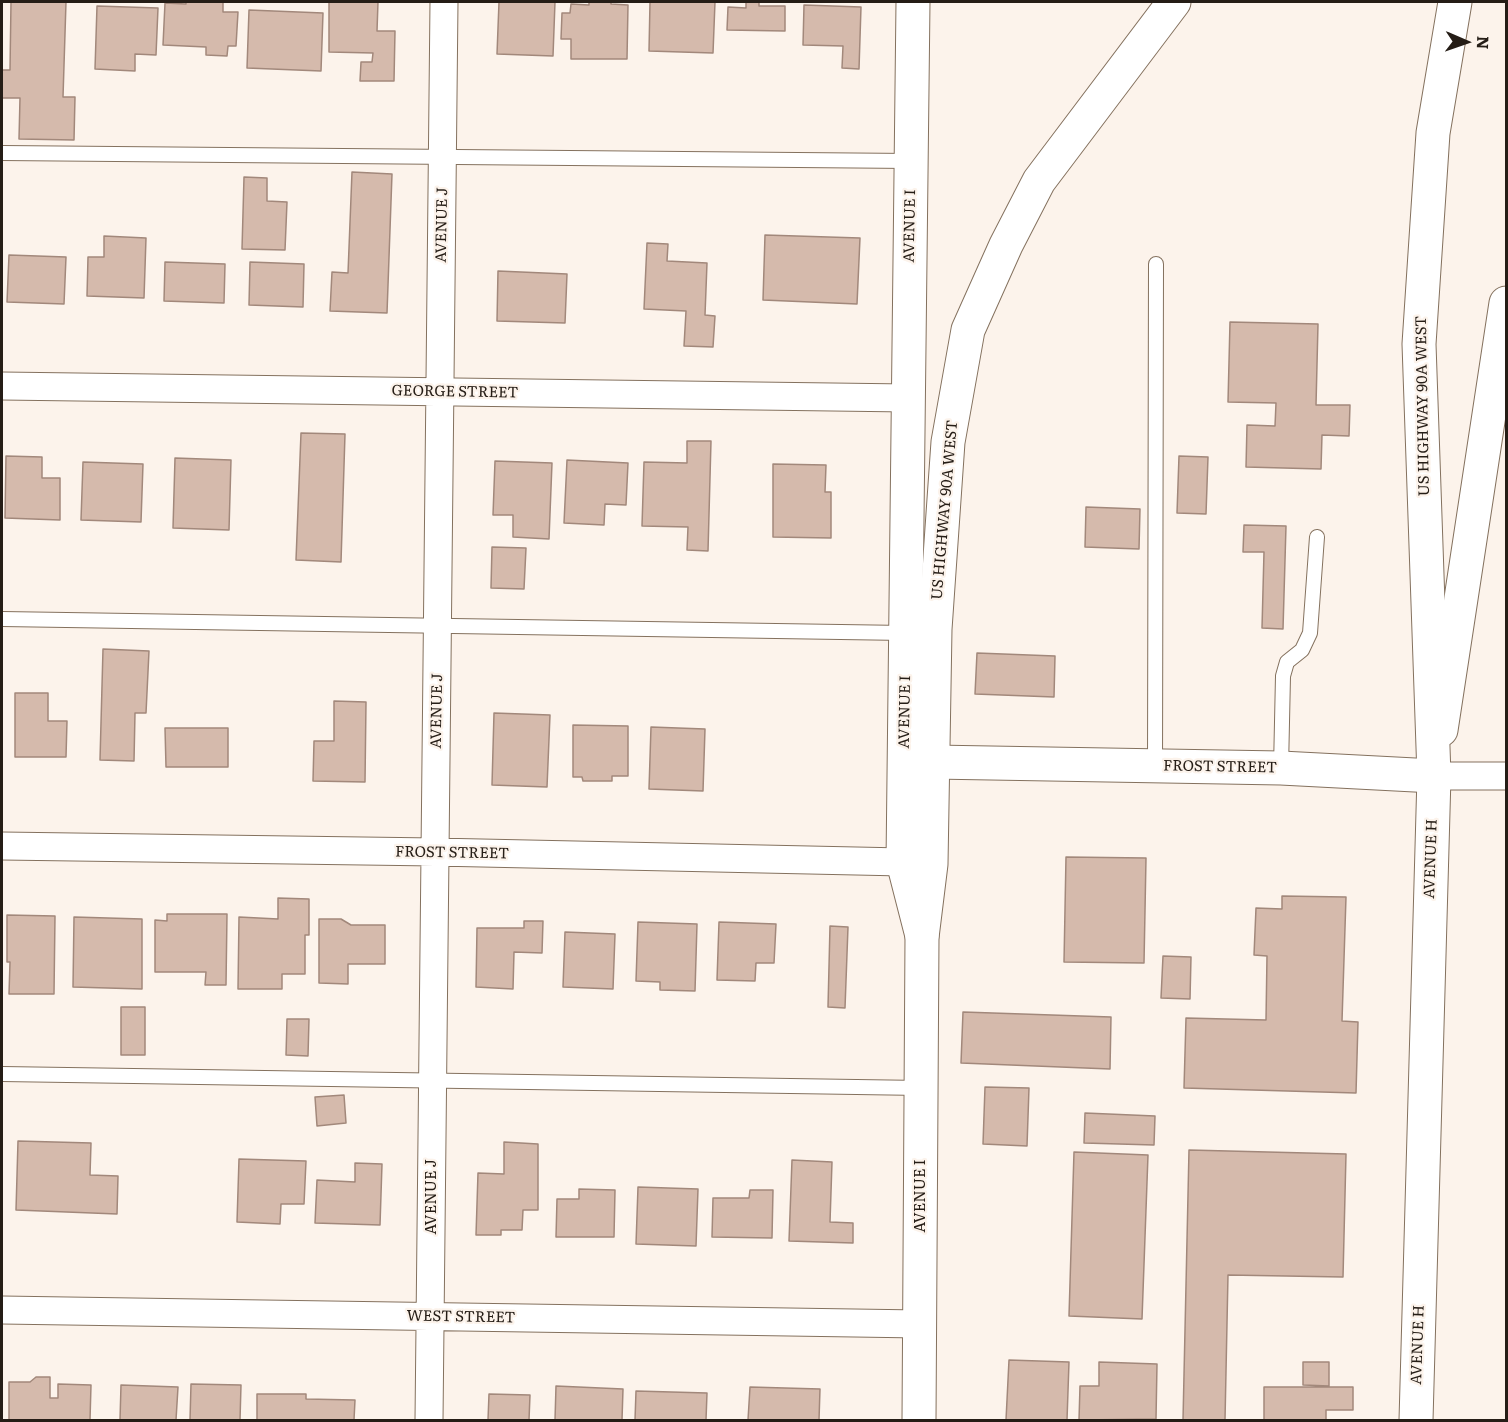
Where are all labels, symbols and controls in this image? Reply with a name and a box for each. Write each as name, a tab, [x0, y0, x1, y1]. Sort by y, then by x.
north arrow	[1436, 12, 1496, 72]
text: N	[1472, 35, 1496, 50]
street label: AVENUE J	[432, 187, 452, 263]
street label: AVENUE I	[900, 189, 920, 263]
street label: US HIGHWAY 90A WEST	[1412, 316, 1434, 496]
street label: GEORGE STREET	[391, 382, 519, 402]
street label: US HIGHWAY 90A WEST	[928, 419, 962, 601]
street label: AVENUE J	[427, 673, 447, 749]
street label: AVENUE I	[895, 675, 915, 749]
street label: FROST STREET	[1163, 757, 1277, 777]
street label: AVENUE H	[1421, 819, 1441, 899]
street label: FROST STREET	[395, 843, 509, 863]
street label: AVENUE J	[423, 1159, 441, 1235]
street label: AVENUE I	[912, 1159, 930, 1233]
street label: AVENUE H	[1408, 1305, 1428, 1385]
street label: WEST STREET	[406, 1307, 516, 1327]

